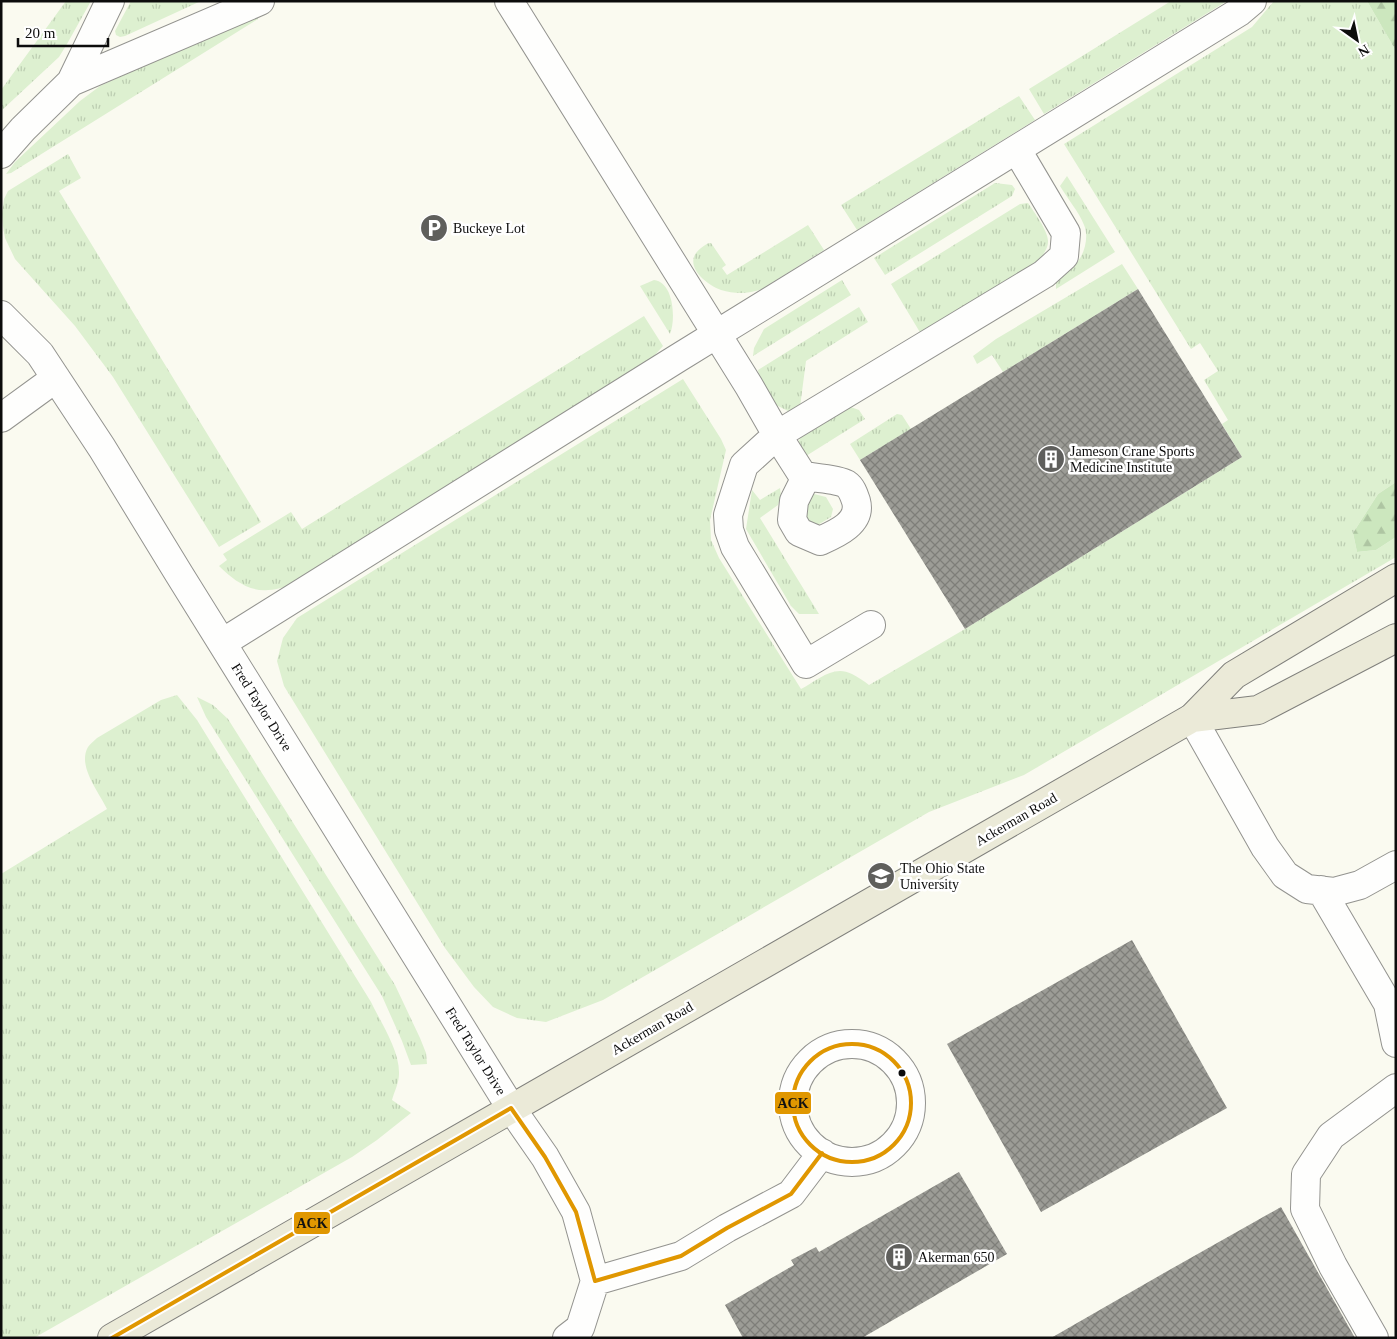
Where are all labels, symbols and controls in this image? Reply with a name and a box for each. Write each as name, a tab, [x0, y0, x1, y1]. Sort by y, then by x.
scale bar	[18, 15, 108, 47]
north arrow	[1332, 15, 1382, 65]
text: 20 m	[25, 25, 56, 41]
text: N	[1355, 41, 1372, 60]
parking icon: Buckeye Lot	[419, 213, 449, 243]
place label: Buckeye Lot	[453, 221, 525, 236]
building icon: Jameson Crane Sports Medicine Institute	[1036, 444, 1066, 474]
place label: Jameson Crane Sports Medicine Institute	[1070, 444, 1194, 475]
street label: Fred Taylor Drive	[229, 661, 295, 754]
street label: Ackerman Road	[973, 790, 1060, 849]
school or university icon: The Ohio State University	[866, 861, 896, 891]
place label: The Ohio State University	[900, 861, 985, 892]
street label: Ackerman Road	[609, 999, 696, 1058]
street label: Fred Taylor Drive	[443, 1005, 509, 1098]
unlabelled marker	[897, 1068, 907, 1078]
line badge: ACK	[774, 1091, 812, 1115]
text: ACK	[777, 1096, 809, 1111]
line badge: ACK	[293, 1211, 331, 1235]
text: ACK	[296, 1216, 328, 1231]
building icon: Akerman 650	[884, 1242, 914, 1272]
place label: Akerman 650	[918, 1250, 995, 1265]

